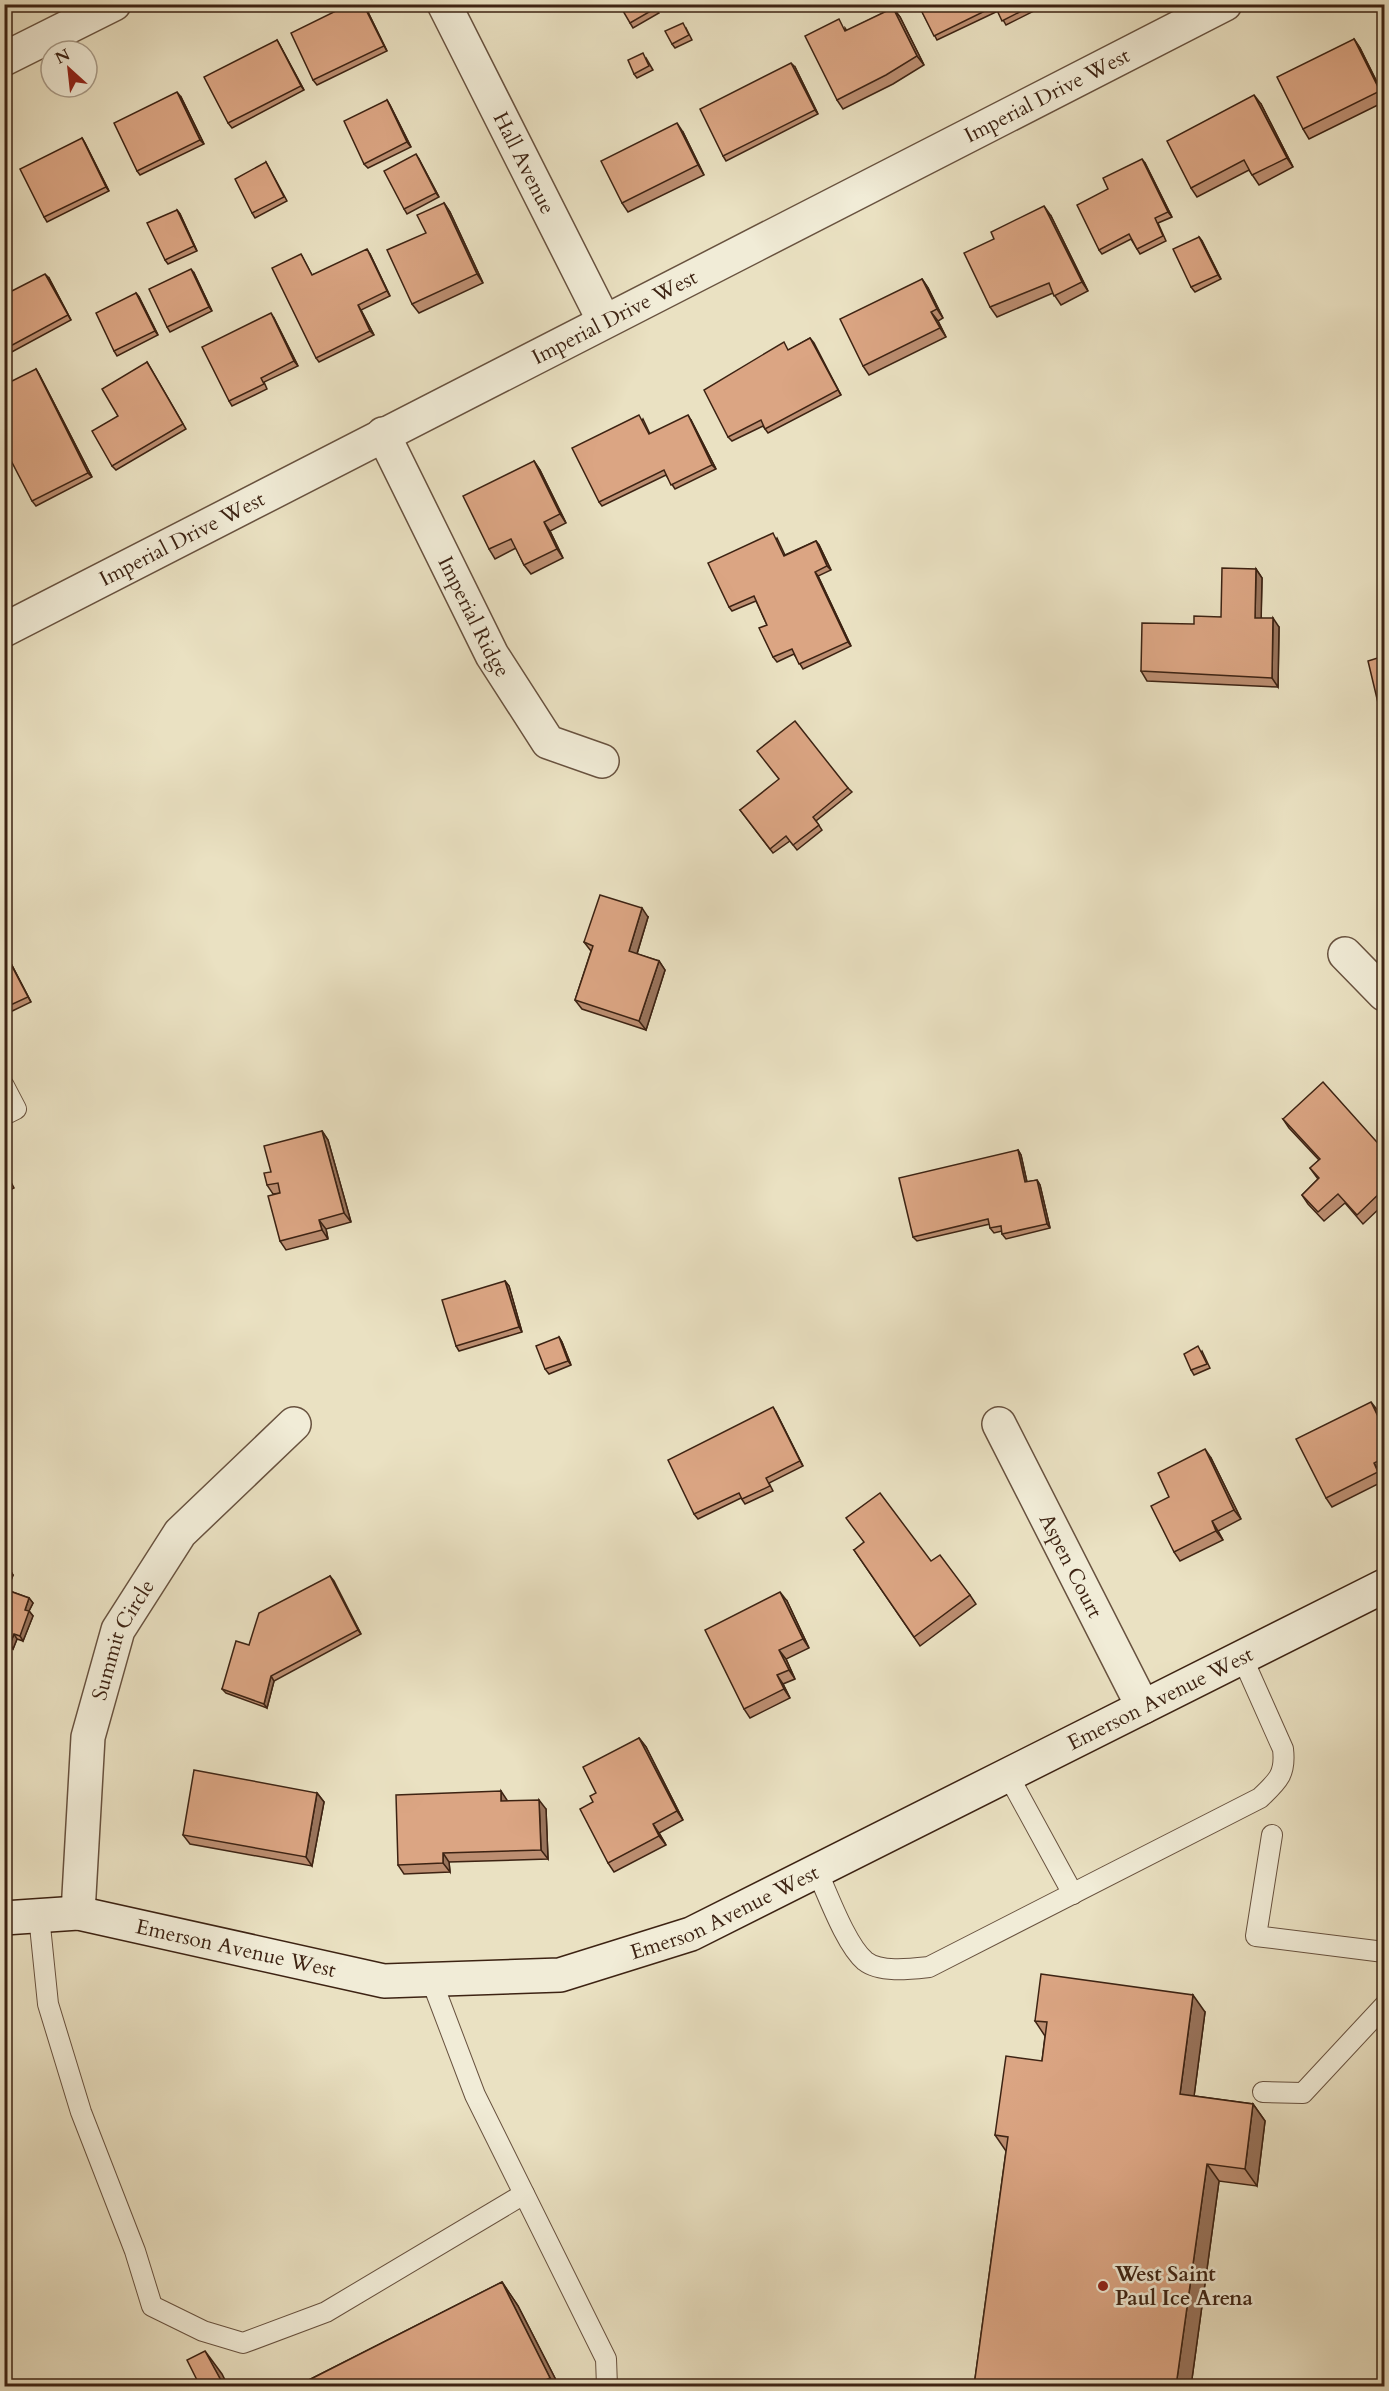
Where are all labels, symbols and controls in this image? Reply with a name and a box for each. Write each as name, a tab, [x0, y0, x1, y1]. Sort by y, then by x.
north arrow	[39, 39, 99, 99]
street label: Imperial Drive West	[959, 41, 1135, 150]
text: N	[51, 44, 74, 69]
street label: Hall Avenue	[486, 107, 562, 219]
street label: Imperial Drive West	[527, 262, 702, 371]
street label: Imperial Drive West	[94, 484, 270, 593]
street label: Imperial Ridge	[431, 551, 517, 683]
street label: Aspen Court	[1032, 1509, 1110, 1623]
street label: Summit Circle	[85, 1574, 161, 1704]
street label: Emerson Avenue West	[1062, 1639, 1258, 1757]
street label: Emerson Avenue West	[626, 1858, 824, 1967]
street label: Emerson Avenue West	[133, 1912, 339, 1984]
place label: West Saint Paul Ice Arena	[1114, 2260, 1254, 2313]
marker: West Saint Paul Ice Arena	[1096, 2279, 1110, 2293]

